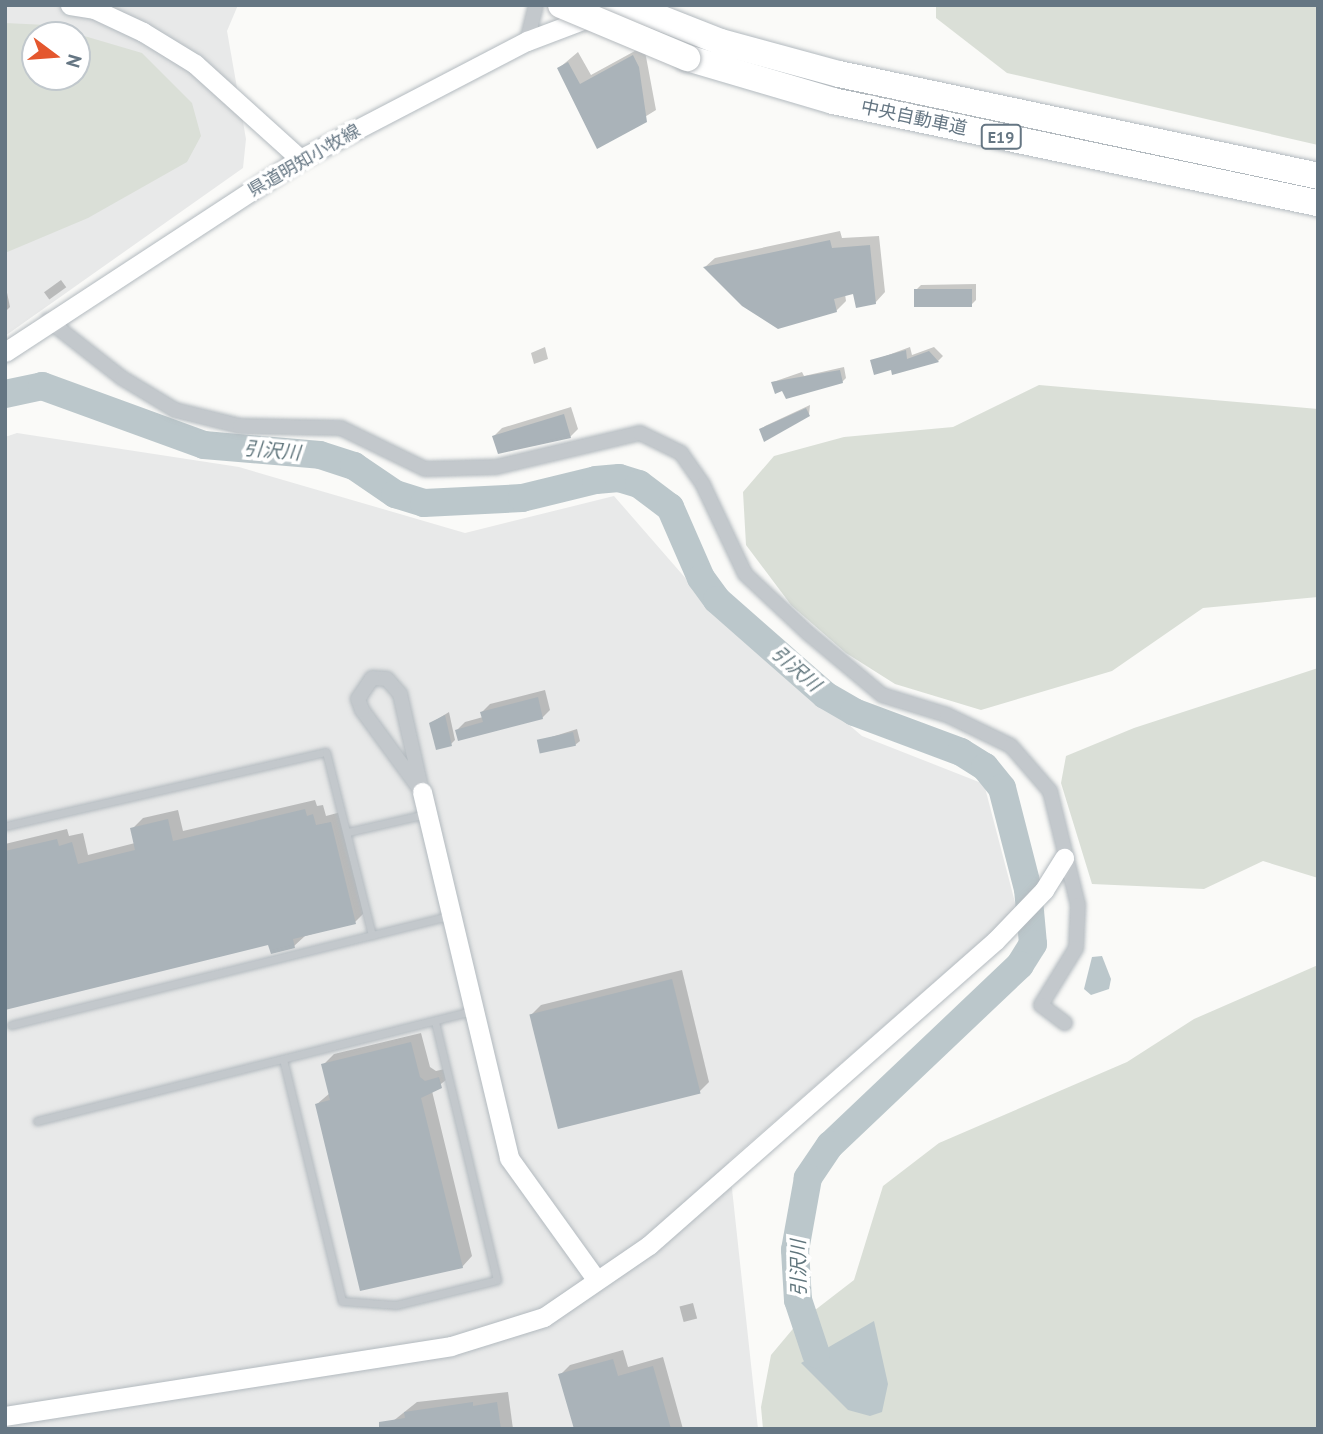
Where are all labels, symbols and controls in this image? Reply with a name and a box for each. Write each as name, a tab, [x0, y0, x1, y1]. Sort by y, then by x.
north arrow	[21, 21, 91, 91]
text: N	[61, 52, 88, 71]
street label: 中央自動車道	[859, 96, 969, 140]
street label: 県道明知小牧線	[244, 120, 364, 202]
road number: E19	[980, 125, 1022, 150]
water label: 引沢川	[243, 437, 301, 465]
water label: 引沢川	[767, 642, 825, 696]
water label: 引沢川	[787, 1239, 811, 1297]

